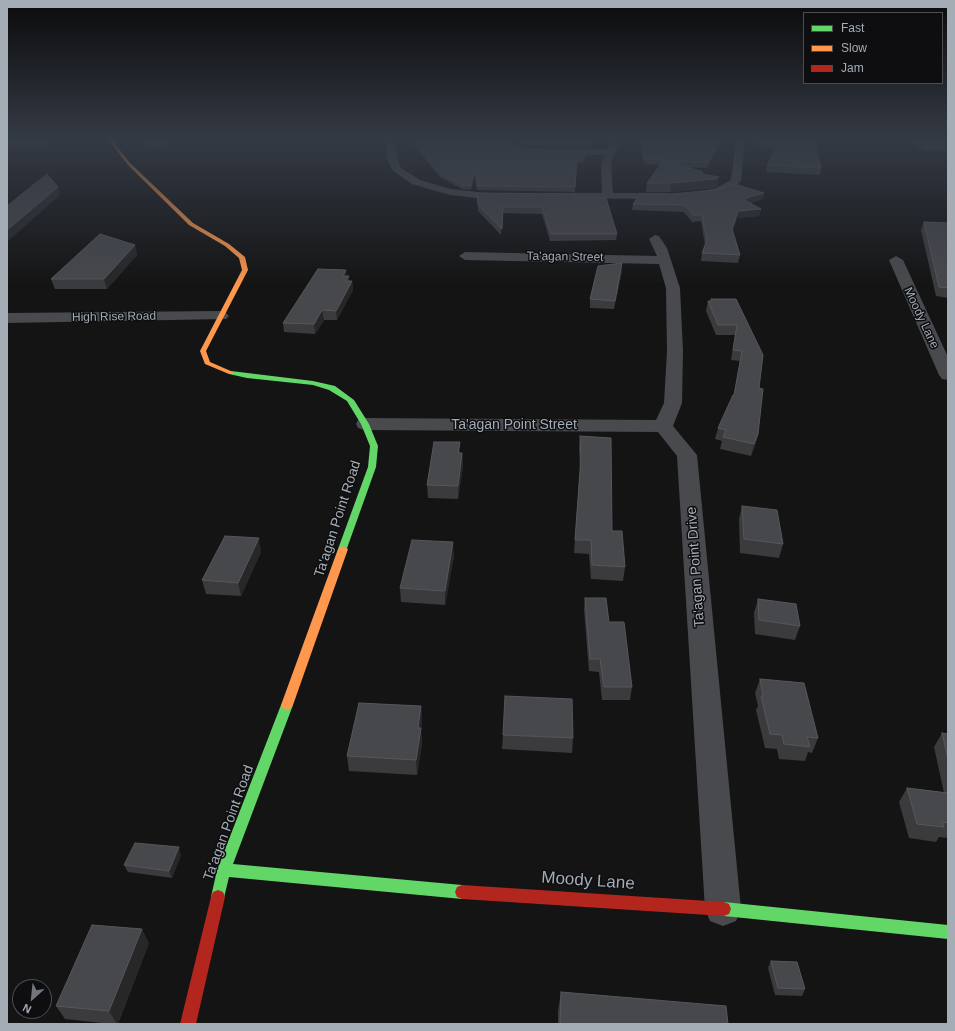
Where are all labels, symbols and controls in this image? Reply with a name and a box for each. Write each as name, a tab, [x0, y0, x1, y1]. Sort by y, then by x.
legend	[803, 12, 943, 84]
text: Fast	[841, 21, 864, 35]
text: Slow	[841, 41, 867, 55]
text: Jam	[841, 61, 864, 75]
street label: Ta'agan Street	[526, 249, 604, 265]
street label: Moody Lane	[901, 285, 941, 351]
street label: High Rise Road	[72, 309, 156, 325]
street label: Ta'agan Point Street	[451, 417, 577, 433]
street label: Ta'agan Point Road	[311, 459, 365, 579]
street label: Ta'agan Point Drive	[683, 506, 709, 628]
street label: Ta'agan Point Road	[200, 763, 258, 883]
street label: Moody Lane	[541, 868, 635, 894]
north arrow	[12, 979, 52, 1019]
text: N	[21, 1002, 33, 1016]

